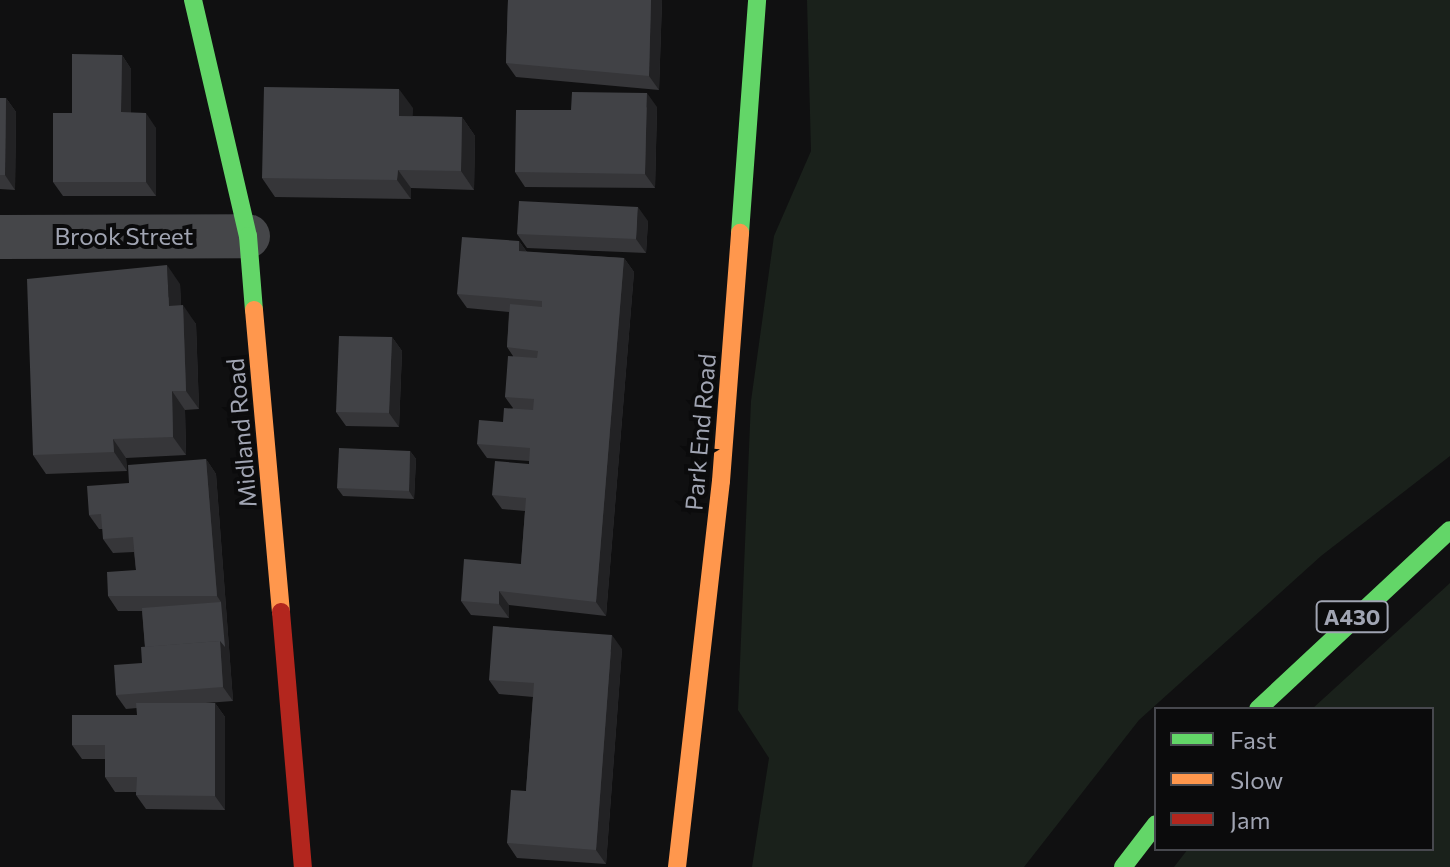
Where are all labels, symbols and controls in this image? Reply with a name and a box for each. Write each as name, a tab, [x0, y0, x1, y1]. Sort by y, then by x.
street label: Brook Street	[55, 222, 193, 250]
street label: Park End Road	[679, 352, 721, 512]
street label: Midland Road	[220, 357, 262, 509]
road number: A430	[1314, 599, 1390, 635]
legend	[1154, 707, 1434, 851]
text: Fast	[1230, 725, 1277, 754]
text: Slow	[1230, 765, 1283, 794]
text: Jam	[1230, 805, 1270, 834]

